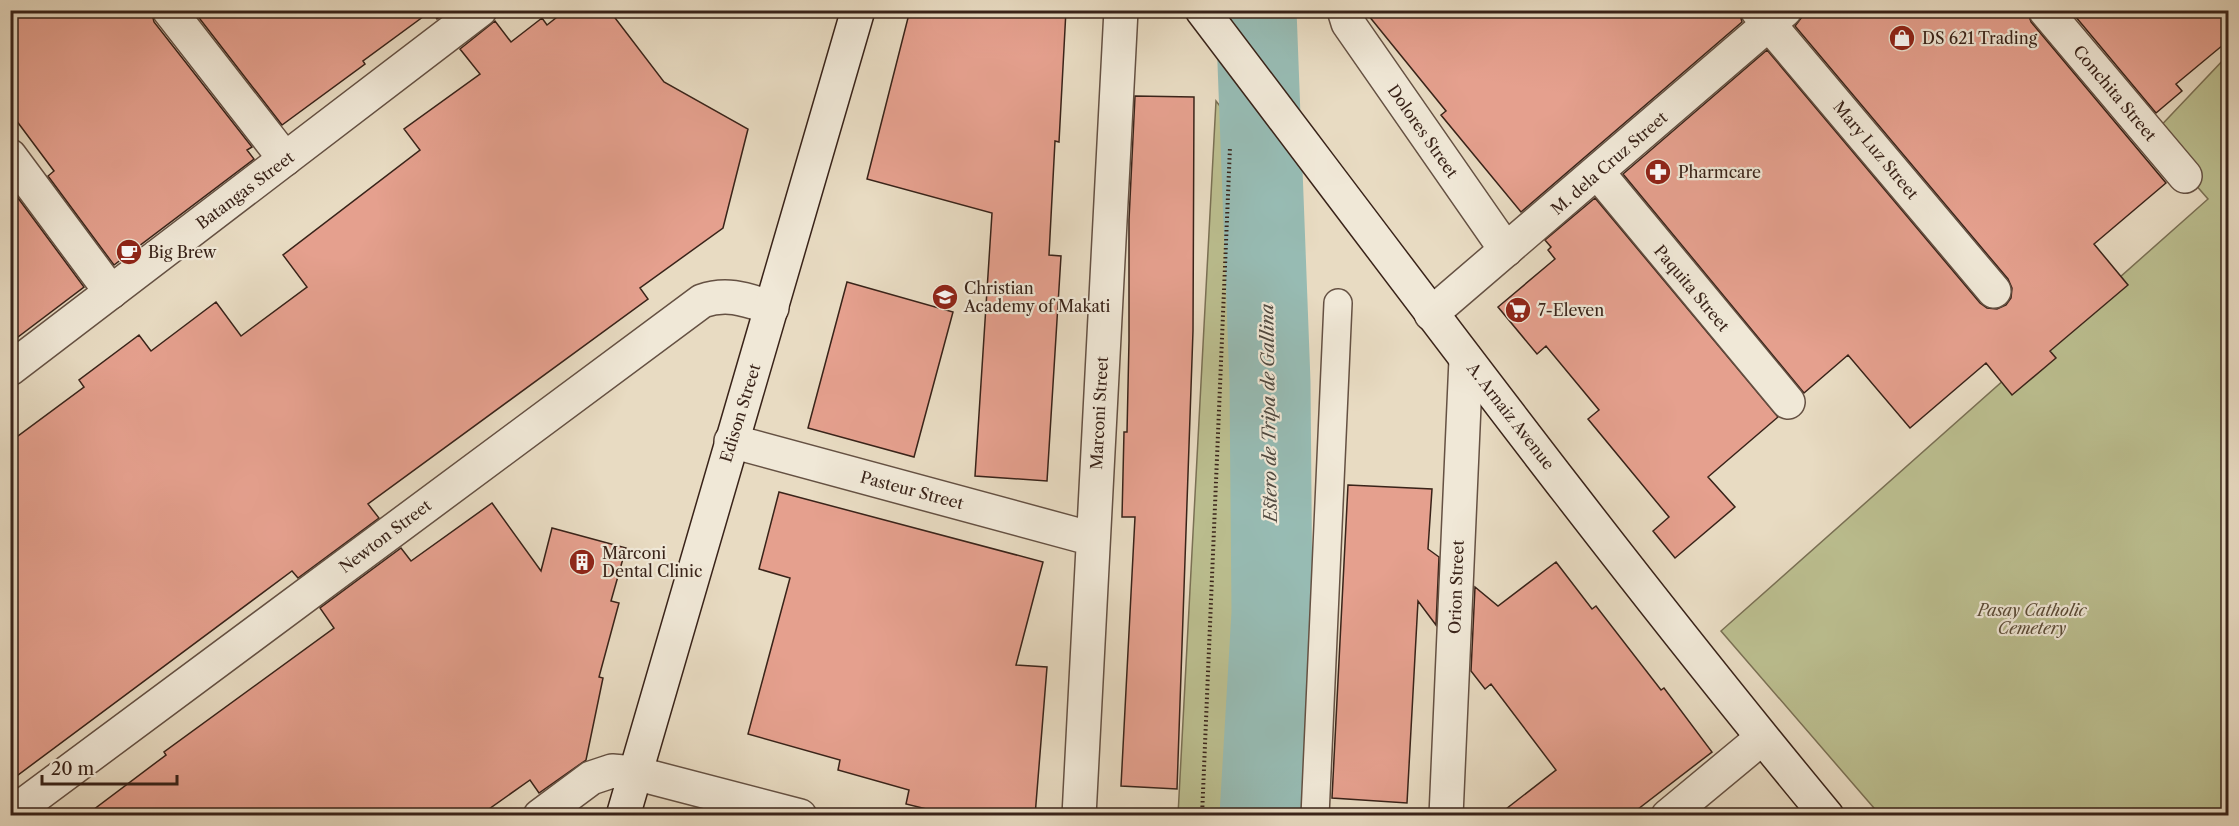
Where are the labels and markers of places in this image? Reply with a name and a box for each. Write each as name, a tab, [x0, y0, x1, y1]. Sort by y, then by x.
shop icon: DS 621 Trading	[1887, 23, 1917, 53]
place label: DS 621 Trading	[1922, 28, 2038, 48]
pharmacy icon: Pharmcare	[1643, 157, 1673, 187]
place label: Pharmcare	[1678, 162, 1761, 182]
cafe icon: Big Brew	[114, 237, 144, 267]
place label: Big Brew	[148, 242, 217, 262]
place label: Christian Academy of Makati	[963, 278, 1111, 316]
school or university icon: Christian Academy of Makati	[930, 282, 960, 312]
supermarket icon: 7-Eleven	[1503, 295, 1533, 325]
place label: 7-Eleven	[1538, 300, 1604, 320]
place label: Marconi Dental Clinic	[602, 543, 702, 581]
building icon: Marconi Dental Clinic	[567, 547, 597, 577]

